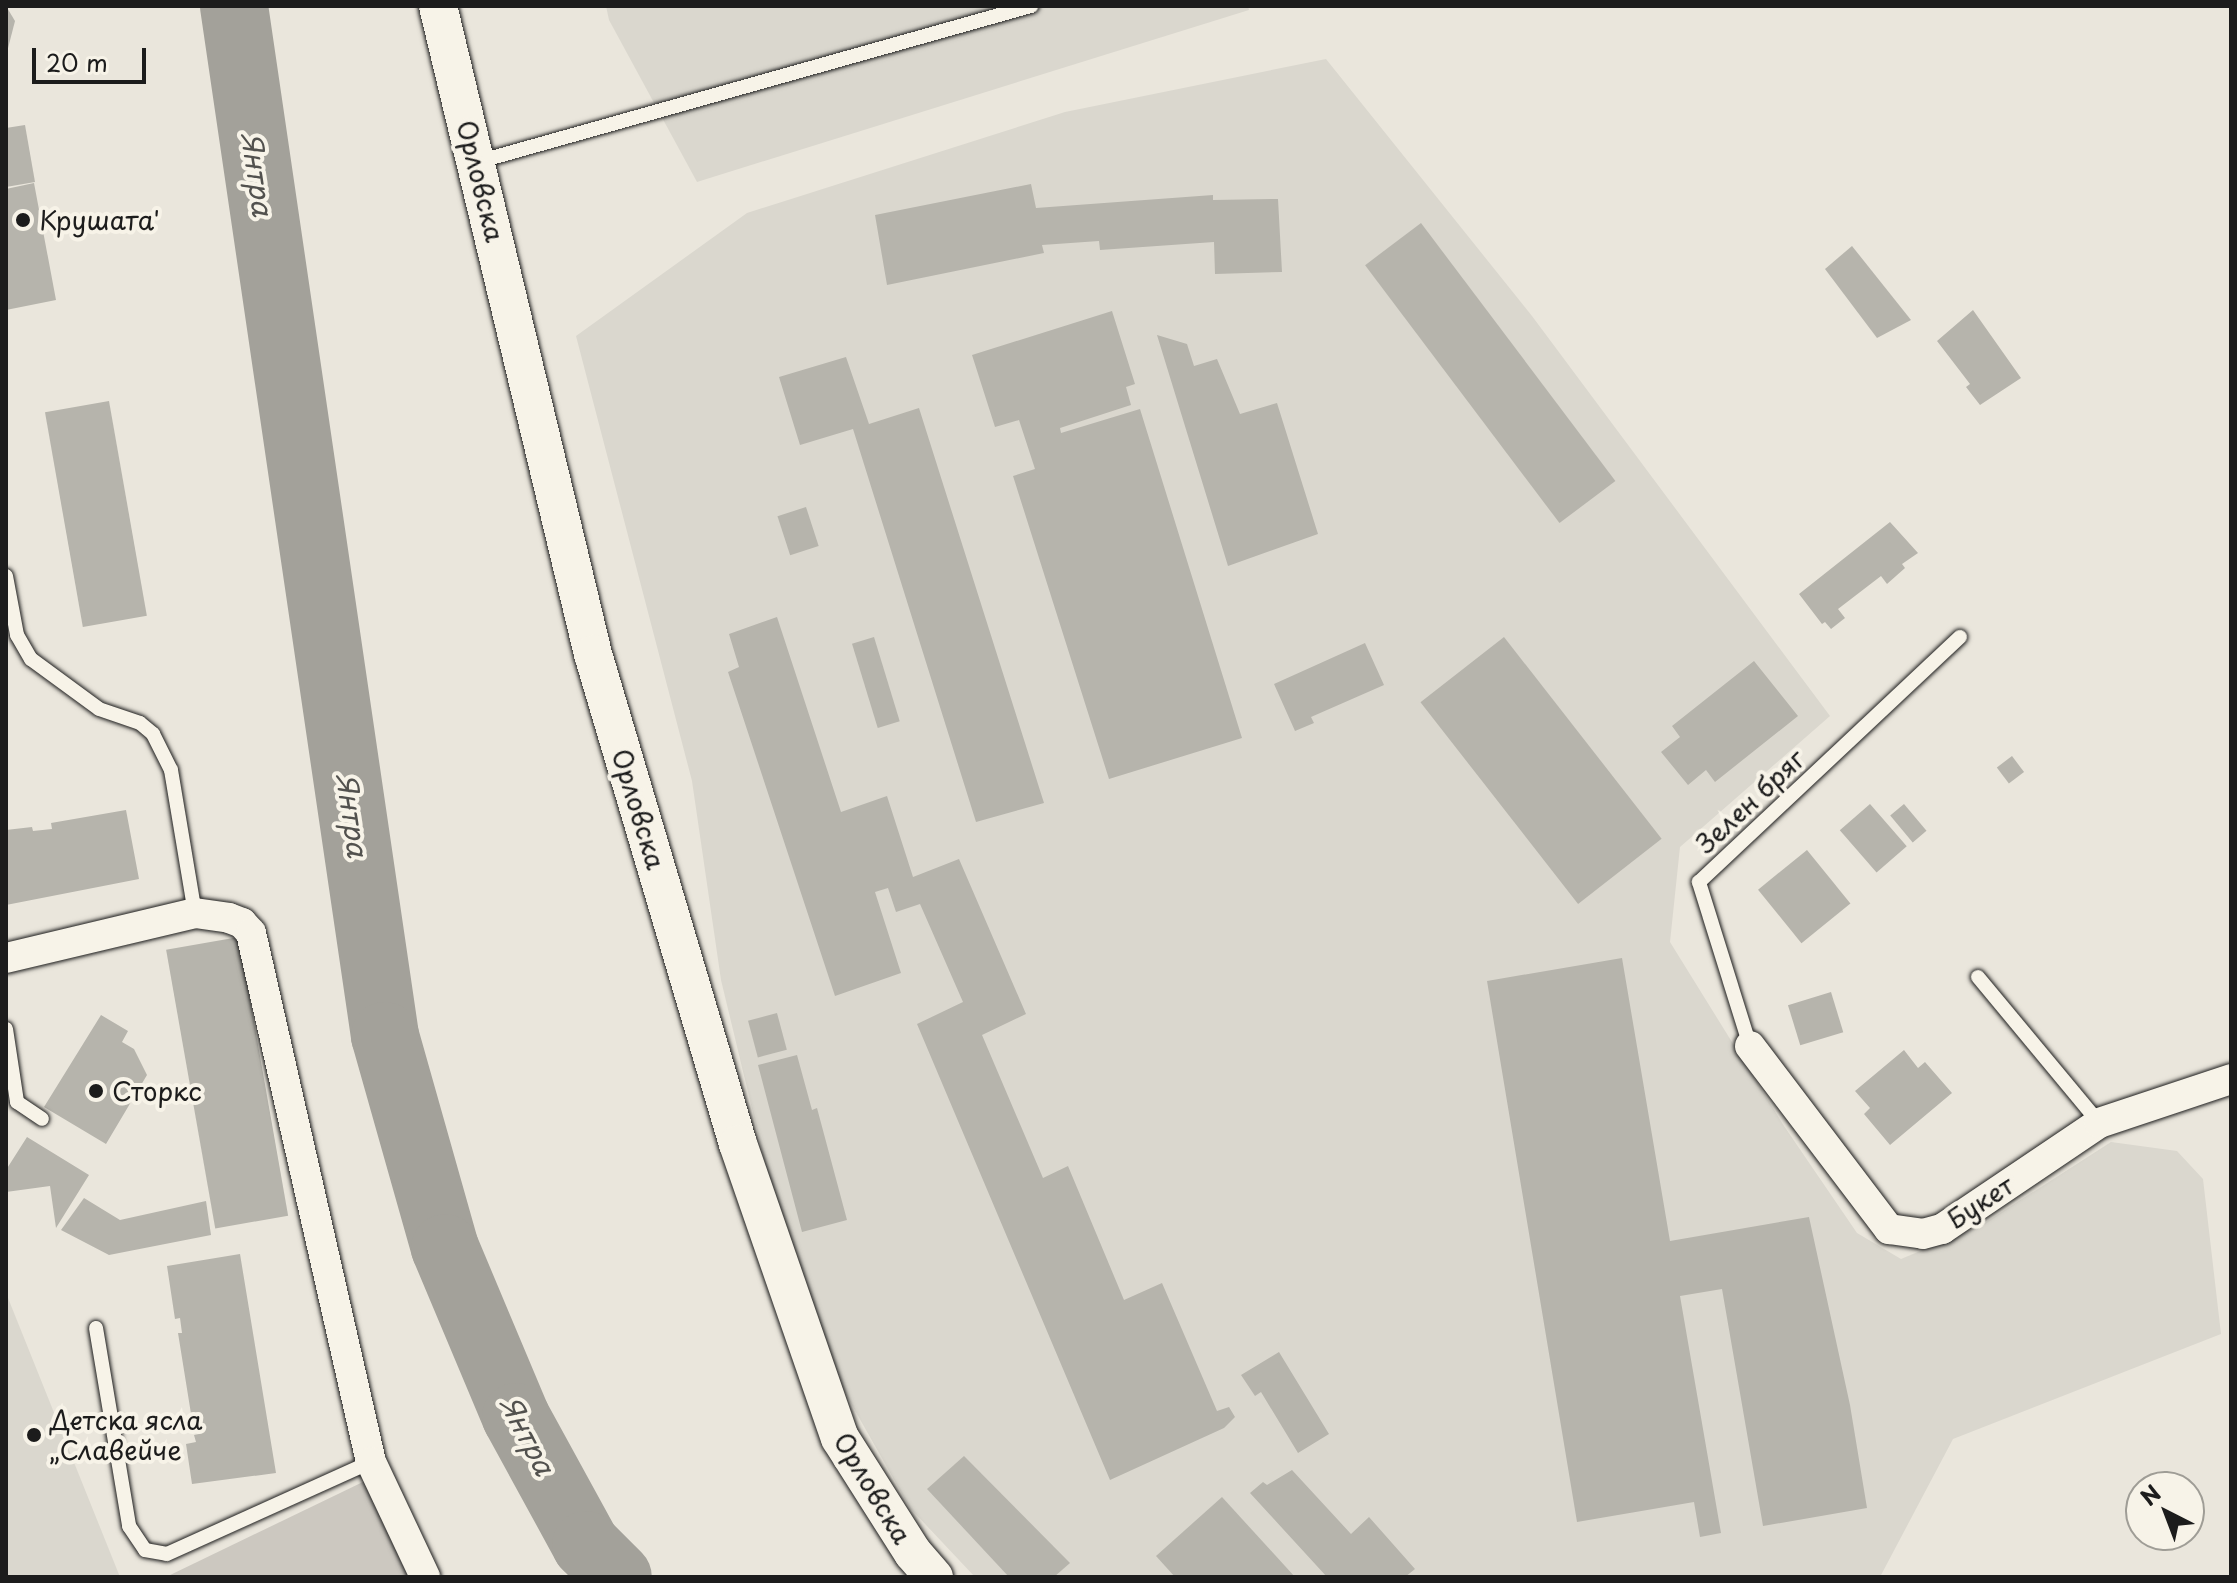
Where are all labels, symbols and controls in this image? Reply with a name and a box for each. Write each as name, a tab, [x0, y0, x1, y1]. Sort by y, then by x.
scale bar	[36, 32, 150, 82]
text: 20 m	[46, 44, 108, 80]
street label: Орловска	[451, 117, 511, 245]
water label: Янтра	[236, 130, 280, 218]
place label: Крушата'	[39, 204, 160, 236]
marker: Крушата'	[14, 211, 32, 229]
street label: Зелен бряг	[1689, 743, 1811, 859]
street label: Орловска	[606, 745, 672, 873]
water label: Янтра	[331, 771, 375, 859]
place label: Сторкс	[112, 1075, 202, 1107]
marker: Сторкс	[87, 1082, 105, 1100]
street label: Букет	[1941, 1169, 2019, 1235]
water label: Янтра	[494, 1390, 562, 1480]
place label: Детска ясла „Славейче	[50, 1404, 205, 1466]
marker: Детска ясла „Славейче	[25, 1426, 43, 1444]
street label: Орловска	[828, 1427, 918, 1549]
north arrow	[2125, 1471, 2205, 1551]
text: N	[2132, 1476, 2167, 1512]

